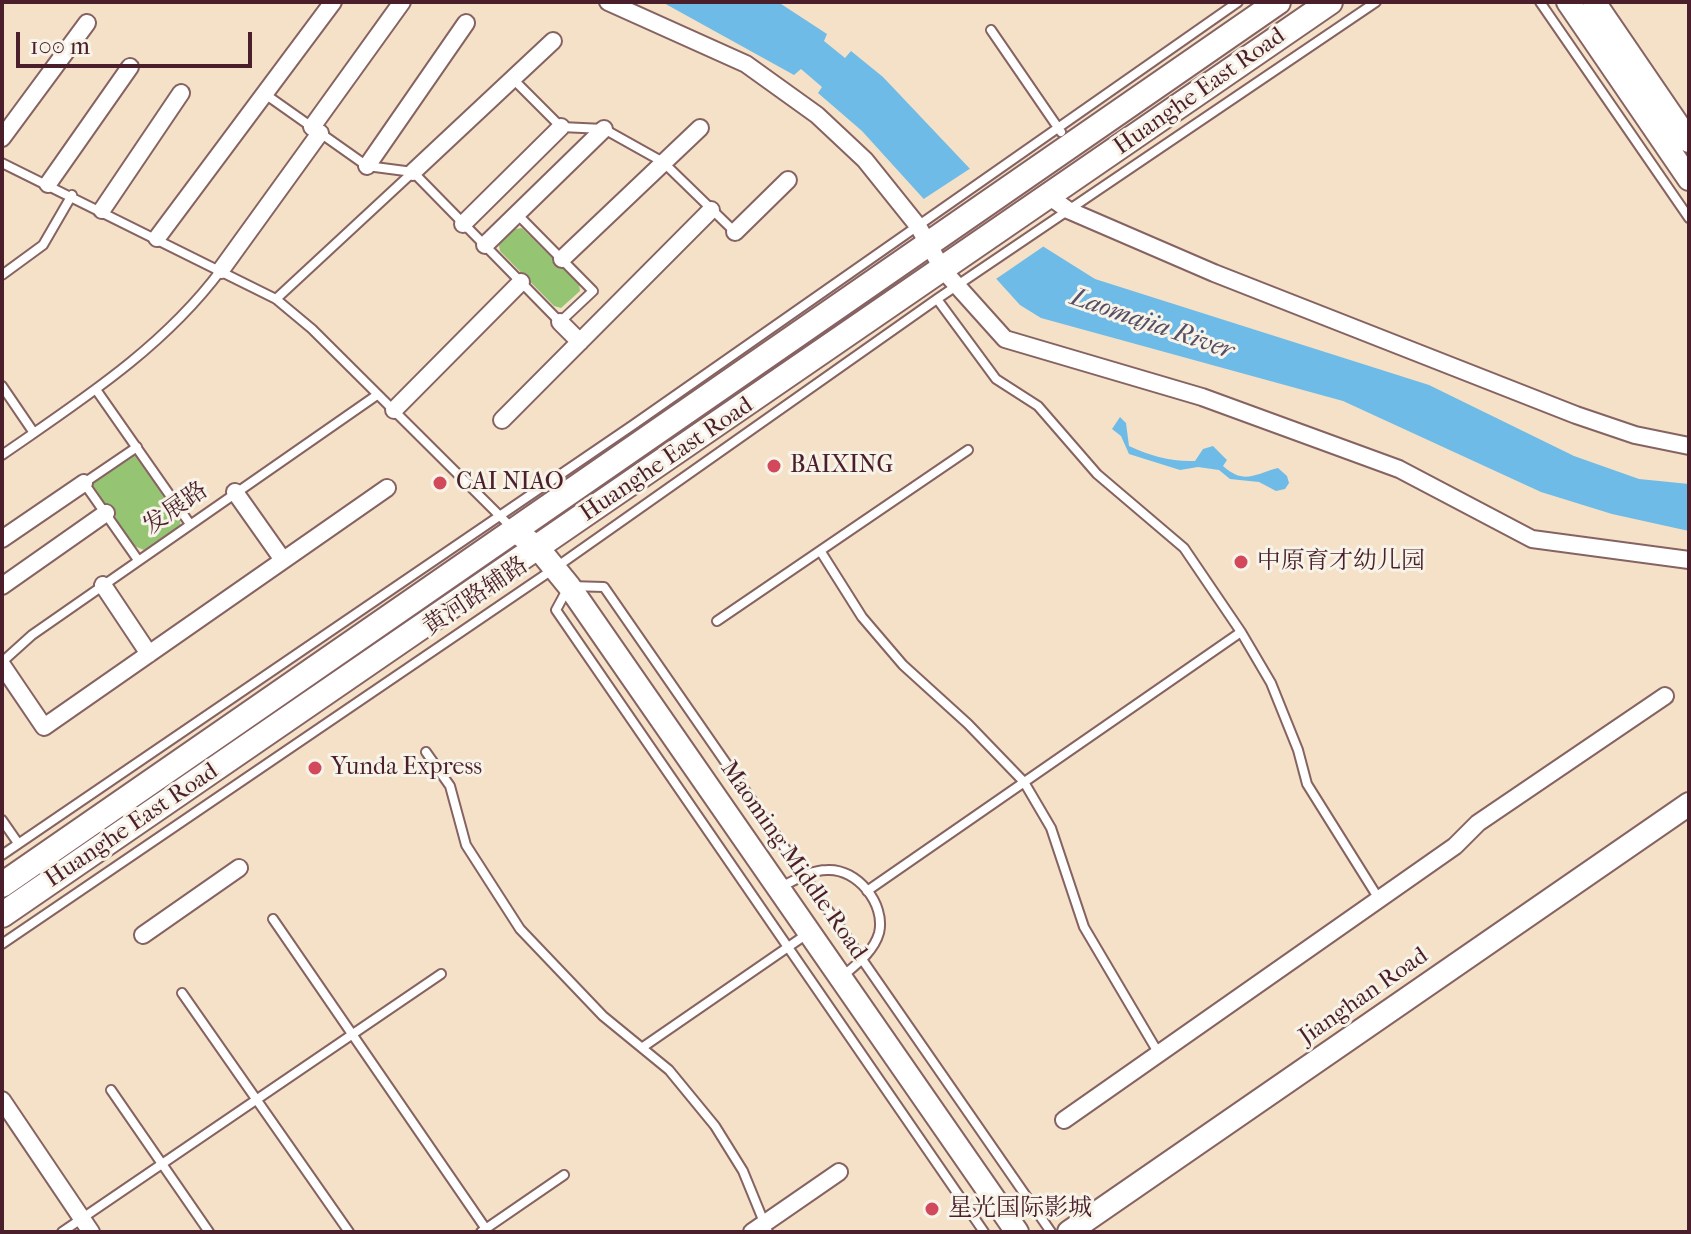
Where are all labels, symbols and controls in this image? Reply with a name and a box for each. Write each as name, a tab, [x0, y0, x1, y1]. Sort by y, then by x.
scale bar	[20, 16, 256, 66]
street label: Huanghe East Road	[1109, 22, 1291, 162]
text: 100 m	[30, 32, 90, 60]
water label: Laomajia River	[1066, 282, 1238, 368]
street label: Huanghe East Road	[575, 392, 759, 528]
place label: BAIXING	[790, 452, 894, 480]
marker: BAIXING	[765, 457, 783, 475]
place label: CAI NIAO	[456, 469, 564, 497]
marker: CAI NIAO	[431, 474, 449, 492]
street label: 发展路	[138, 477, 214, 541]
place label: 中原育才幼儿园	[1257, 548, 1425, 576]
street label: 黄河路辅路	[418, 552, 534, 642]
marker: 中原育才幼儿园	[1232, 553, 1250, 571]
place label: Yunda Express	[331, 754, 482, 782]
street label: Maoming Middle Road	[714, 756, 872, 966]
street label: Huanghe East Road	[40, 758, 224, 894]
marker: Yunda Express	[306, 759, 324, 777]
street label: Jianghan Road	[1294, 942, 1434, 1052]
place label: 星光国际影城	[948, 1195, 1092, 1223]
marker: 星光国际影城	[923, 1200, 941, 1218]

